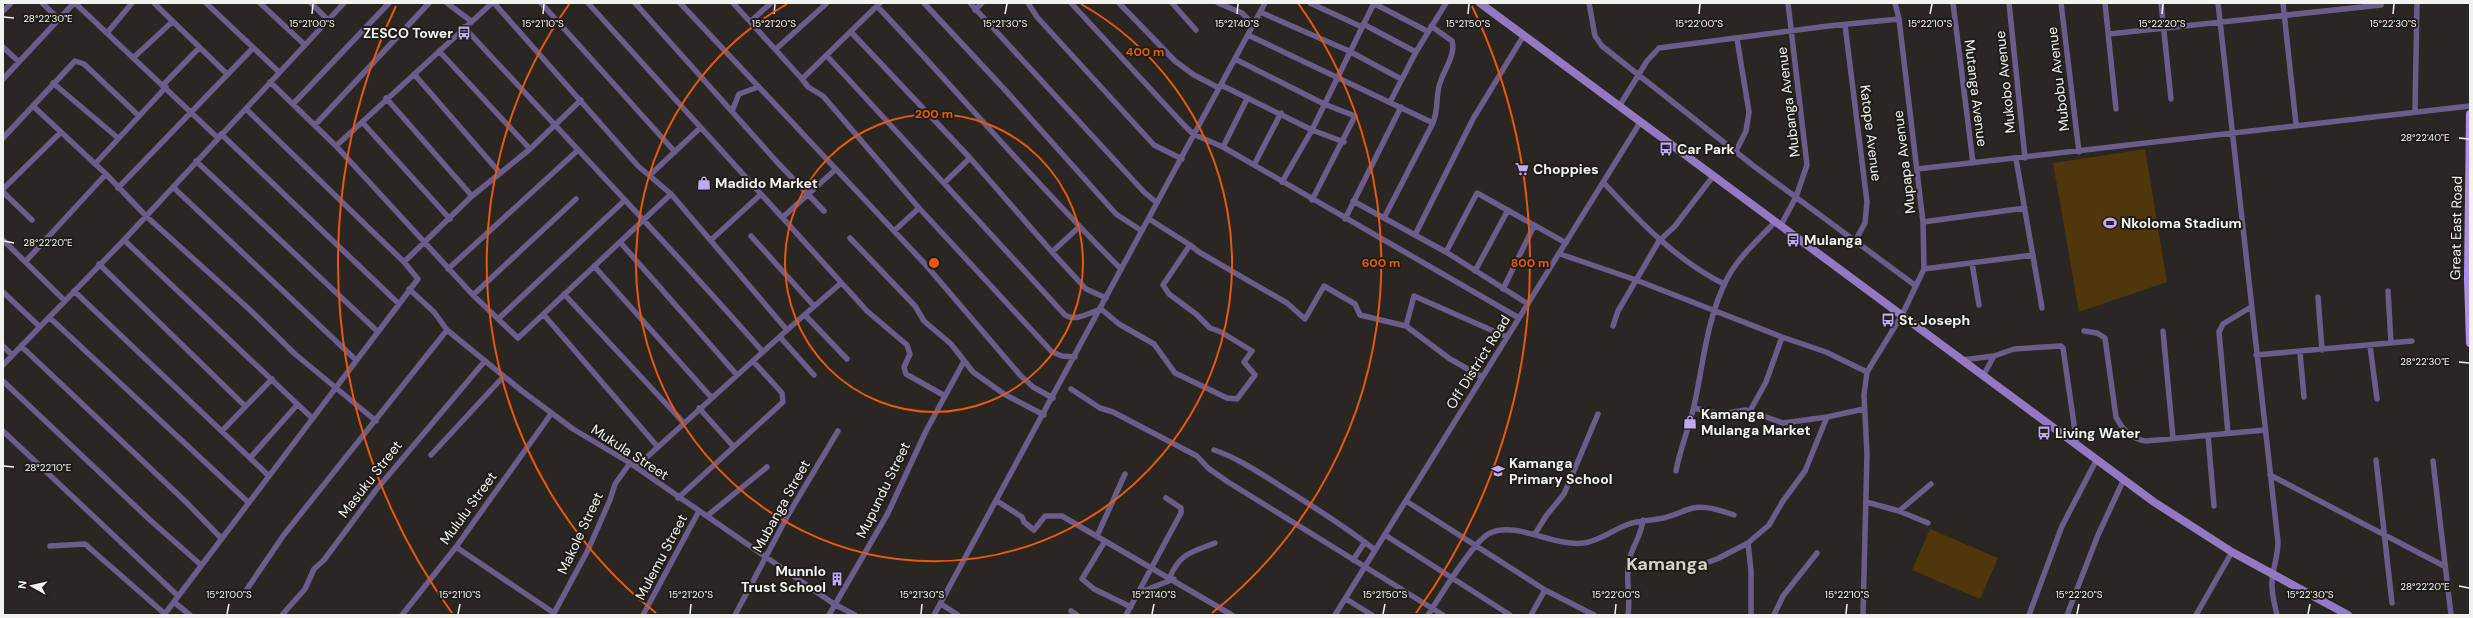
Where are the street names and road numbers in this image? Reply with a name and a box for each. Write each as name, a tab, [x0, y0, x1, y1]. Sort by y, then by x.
street label: Mubobu Avenue	[2043, 26, 2073, 132]
street label: Mukobo Avenue	[1991, 30, 2019, 134]
street label: Mutanga Avenue	[1961, 38, 1991, 148]
street label: Mubanga Avenue	[1772, 46, 1804, 158]
street label: Katope Avenue	[1856, 84, 1886, 182]
street label: Mupapa Avenue	[1889, 109, 1919, 215]
street label: Great East Road	[2446, 176, 2466, 280]
street label: Off District Road	[1442, 312, 1514, 412]
street label: Mukula Street	[588, 420, 672, 484]
street label: Masuku Street	[334, 437, 406, 521]
street label: Mupundu Street	[852, 439, 914, 541]
street label: Mubanga Street	[748, 457, 814, 555]
street label: Mululu Street	[436, 468, 500, 548]
street label: Makole Street	[553, 489, 607, 577]
street label: Mulemu Street	[631, 511, 691, 603]

